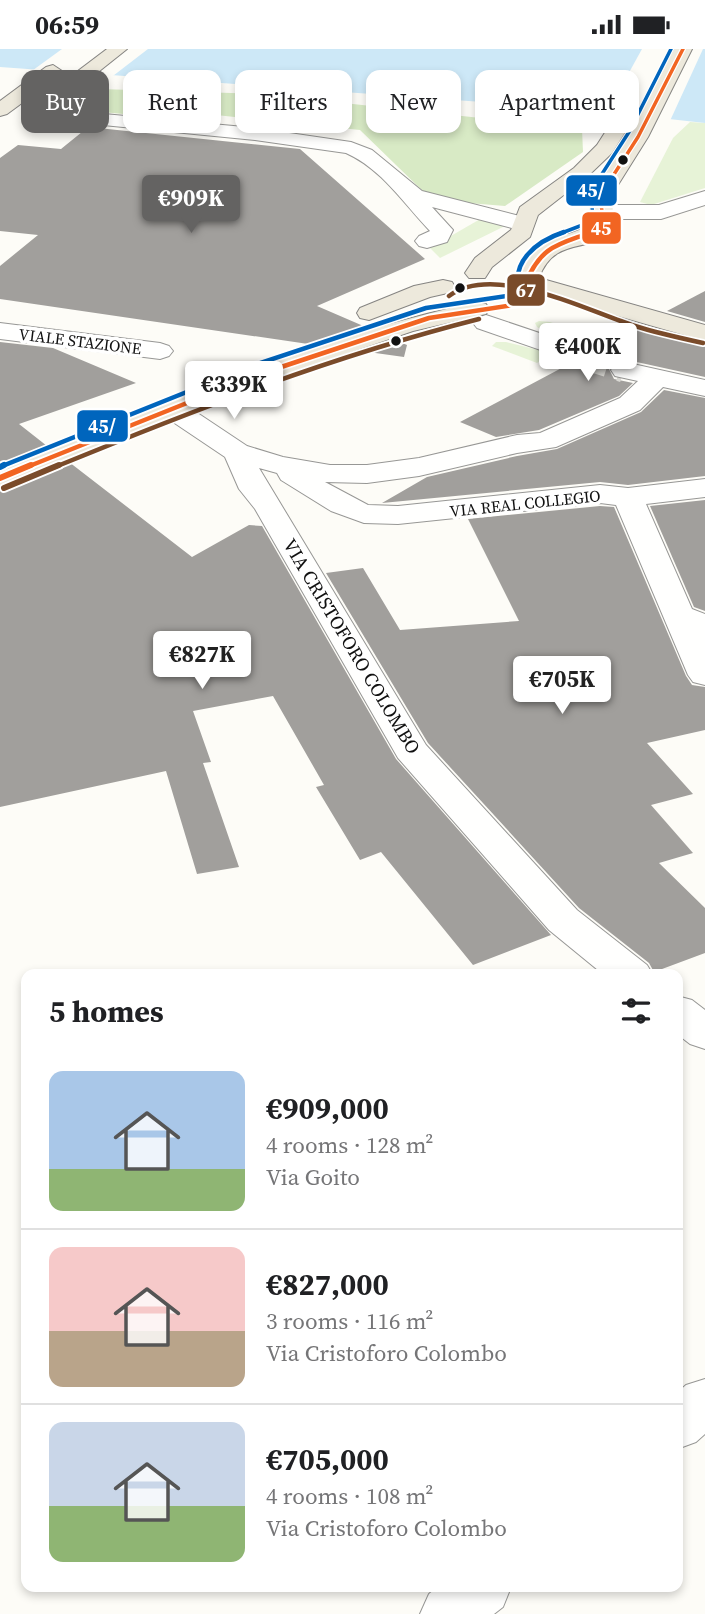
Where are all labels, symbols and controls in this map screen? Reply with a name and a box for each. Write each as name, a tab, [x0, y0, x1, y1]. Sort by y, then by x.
text: 06:59	[35, 7, 99, 43]
chip: Buy	[21, 70, 109, 133]
chip: Rent	[123, 70, 221, 133]
chip: Filters	[235, 70, 352, 133]
chip: New	[366, 70, 461, 133]
chip: Apartment	[475, 70, 639, 133]
unlabelled marker	[616, 153, 630, 167]
line badge: 45/	[565, 174, 618, 207]
pin: €909K	[142, 176, 240, 235]
text: 45/	[577, 177, 606, 203]
text: €909K	[158, 182, 224, 214]
line badge: 45	[581, 211, 622, 245]
text: 45	[591, 215, 611, 241]
line badge: 67	[506, 273, 546, 307]
text: 67	[516, 277, 536, 303]
unlabelled marker	[453, 281, 467, 295]
street label: VIALE STAZIONE	[17, 323, 143, 359]
pin: €400K	[539, 323, 637, 383]
text: €400K	[555, 330, 621, 362]
unlabelled marker	[389, 334, 403, 348]
pin: €339K	[185, 361, 283, 421]
text: €339K	[201, 368, 267, 400]
line badge: 45/	[76, 409, 129, 443]
text: 45/	[88, 413, 117, 439]
street label: VIA REAL COLLEGIO	[448, 484, 602, 522]
street label: VIA CRISTOFORO COLOMBO	[277, 533, 427, 759]
pin: €827K	[153, 631, 251, 691]
text: €827K	[169, 638, 235, 670]
pin: €705K	[513, 657, 611, 716]
text: €705K	[529, 663, 595, 695]
text: 5 homes	[49, 991, 164, 1032]
icon: filters	[617, 992, 655, 1030]
text: €909,000	[266, 1088, 389, 1129]
icon: home	[105, 1099, 189, 1183]
text: 4 rooms · 128 m²	[266, 1129, 433, 1161]
text: Via Goito	[266, 1161, 360, 1193]
text: €827,000	[266, 1264, 389, 1305]
icon: home	[105, 1275, 189, 1359]
text: 3 rooms · 116 m²	[266, 1305, 433, 1337]
text: Via Cristoforo Colombo	[266, 1337, 507, 1369]
text: €705,000	[266, 1439, 389, 1480]
icon: home	[105, 1450, 189, 1534]
text: 4 rooms · 108 m²	[266, 1480, 433, 1512]
text: Via Cristoforo Colombo	[266, 1512, 507, 1544]

